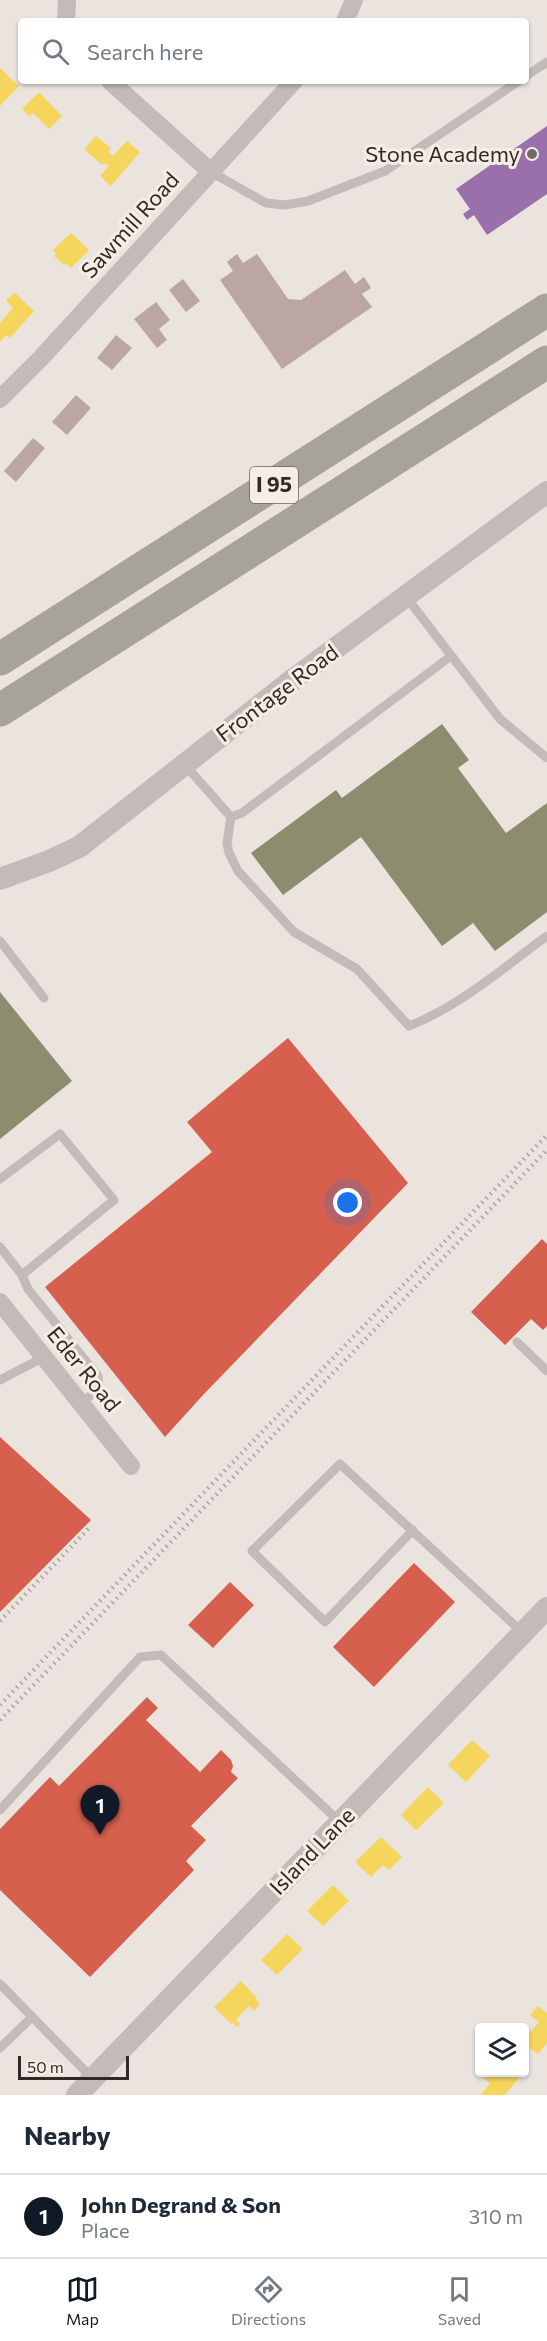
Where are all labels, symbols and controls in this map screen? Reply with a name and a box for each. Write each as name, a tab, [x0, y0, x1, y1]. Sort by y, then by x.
search box	[18, 18, 529, 84]
icon: search	[39, 35, 72, 68]
text: Search here	[87, 38, 203, 65]
place label: Stone Academy	[365, 140, 520, 167]
marker: Stone Academy	[525, 147, 539, 161]
street label: Sawmill Road	[75, 166, 184, 283]
road number: I 95	[250, 467, 298, 503]
street label: Frontage Road	[210, 638, 343, 747]
your location	[333, 1188, 362, 1217]
street label: Eder Road	[42, 1321, 127, 1417]
pin: 1	[80, 1786, 120, 1835]
street label: Island Lane	[263, 1801, 360, 1900]
map controls	[475, 2023, 529, 2077]
button: layers	[475, 2023, 529, 2077]
scale bar	[18, 2053, 129, 2080]
text: 50 m	[27, 2057, 64, 2076]
text: Nearby	[24, 2119, 111, 2150]
text: John Degrand & Son	[81, 2191, 281, 2218]
text: 1	[39, 2204, 48, 2228]
text: 310 m	[469, 2204, 523, 2228]
text: Place	[81, 2218, 130, 2242]
tab: Map	[66, 2273, 99, 2328]
tab: Directions	[231, 2273, 306, 2328]
tab: Saved	[438, 2273, 481, 2328]

